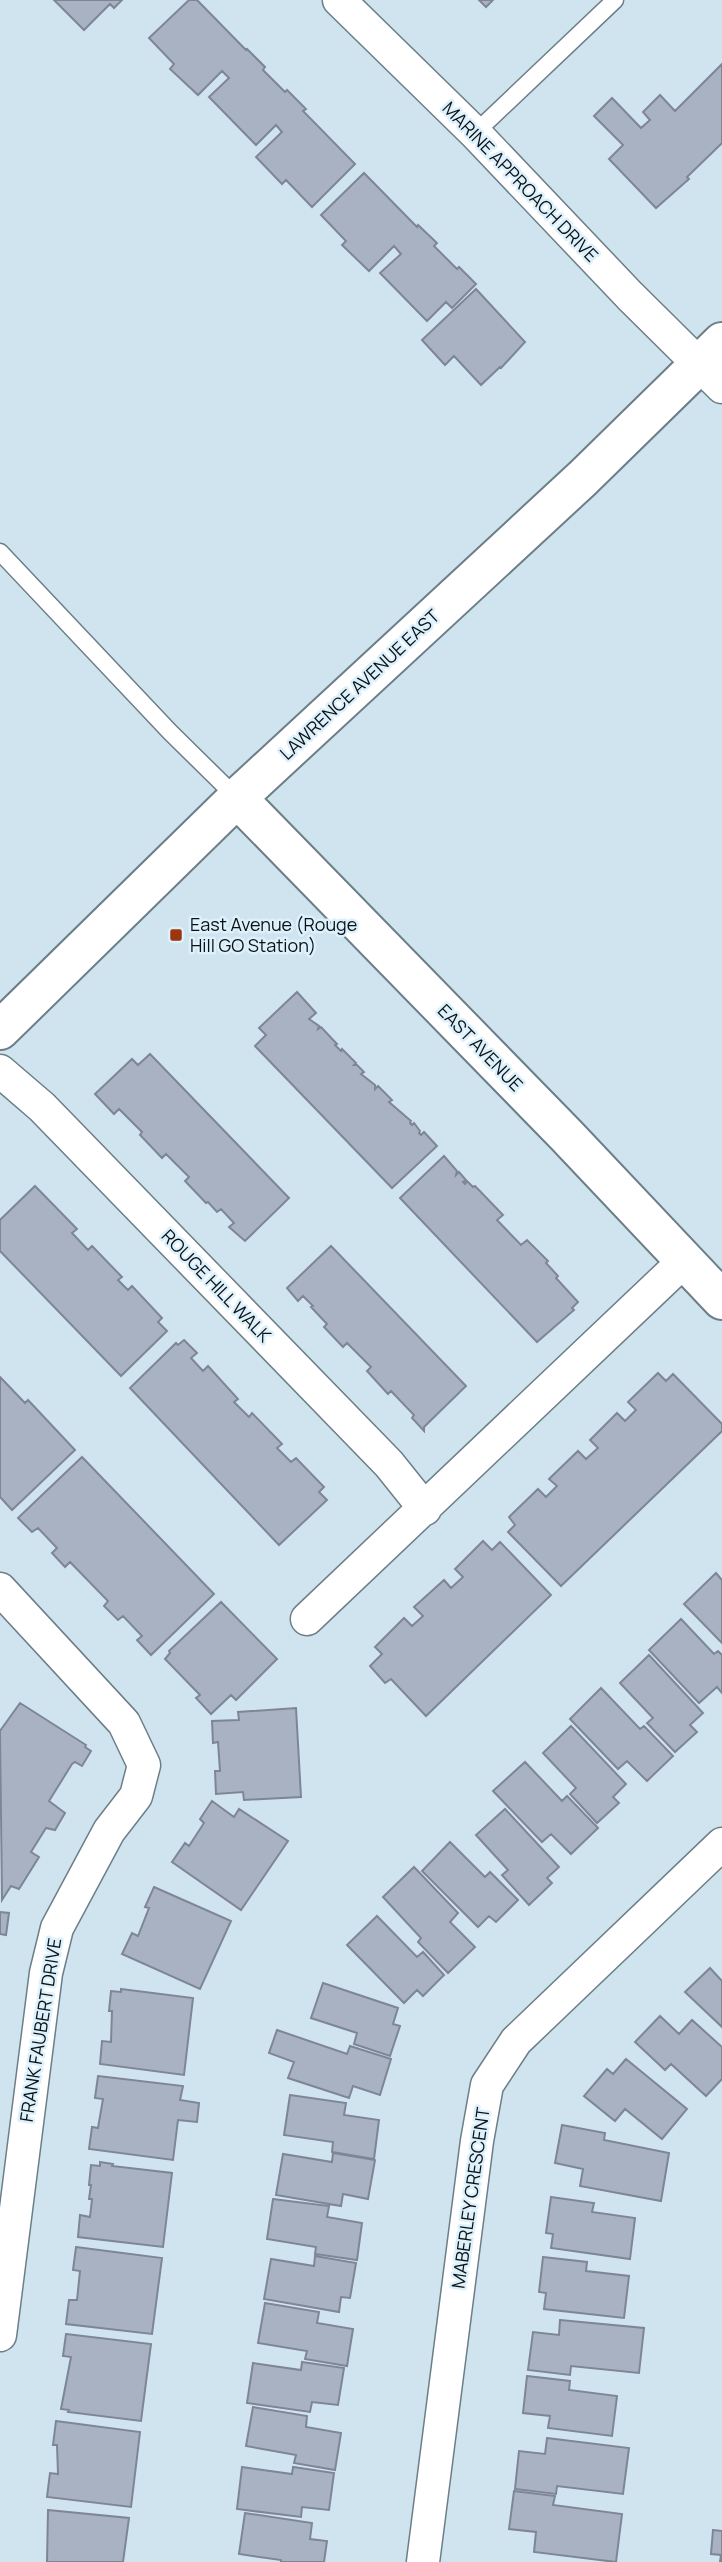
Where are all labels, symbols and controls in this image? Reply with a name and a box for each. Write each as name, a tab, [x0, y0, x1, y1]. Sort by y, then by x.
street label: MARINE APPROACH DRIVE	[438, 96, 604, 267]
street label: LAWRENCE AVENUE EAST	[274, 604, 445, 765]
place label: East Avenue (Rouge Hill GO Station)	[190, 912, 357, 957]
marker: East Avenue (Rouge Hill GO Station)	[168, 927, 184, 943]
street label: EAST AVENUE	[433, 998, 528, 1096]
street label: ROUGE HILL WALK	[157, 1224, 277, 1347]
street label: FRANK FAUBERT DRIVE	[14, 1936, 66, 2123]
street label: MABERLEY CRESCENT	[445, 2105, 495, 2290]

